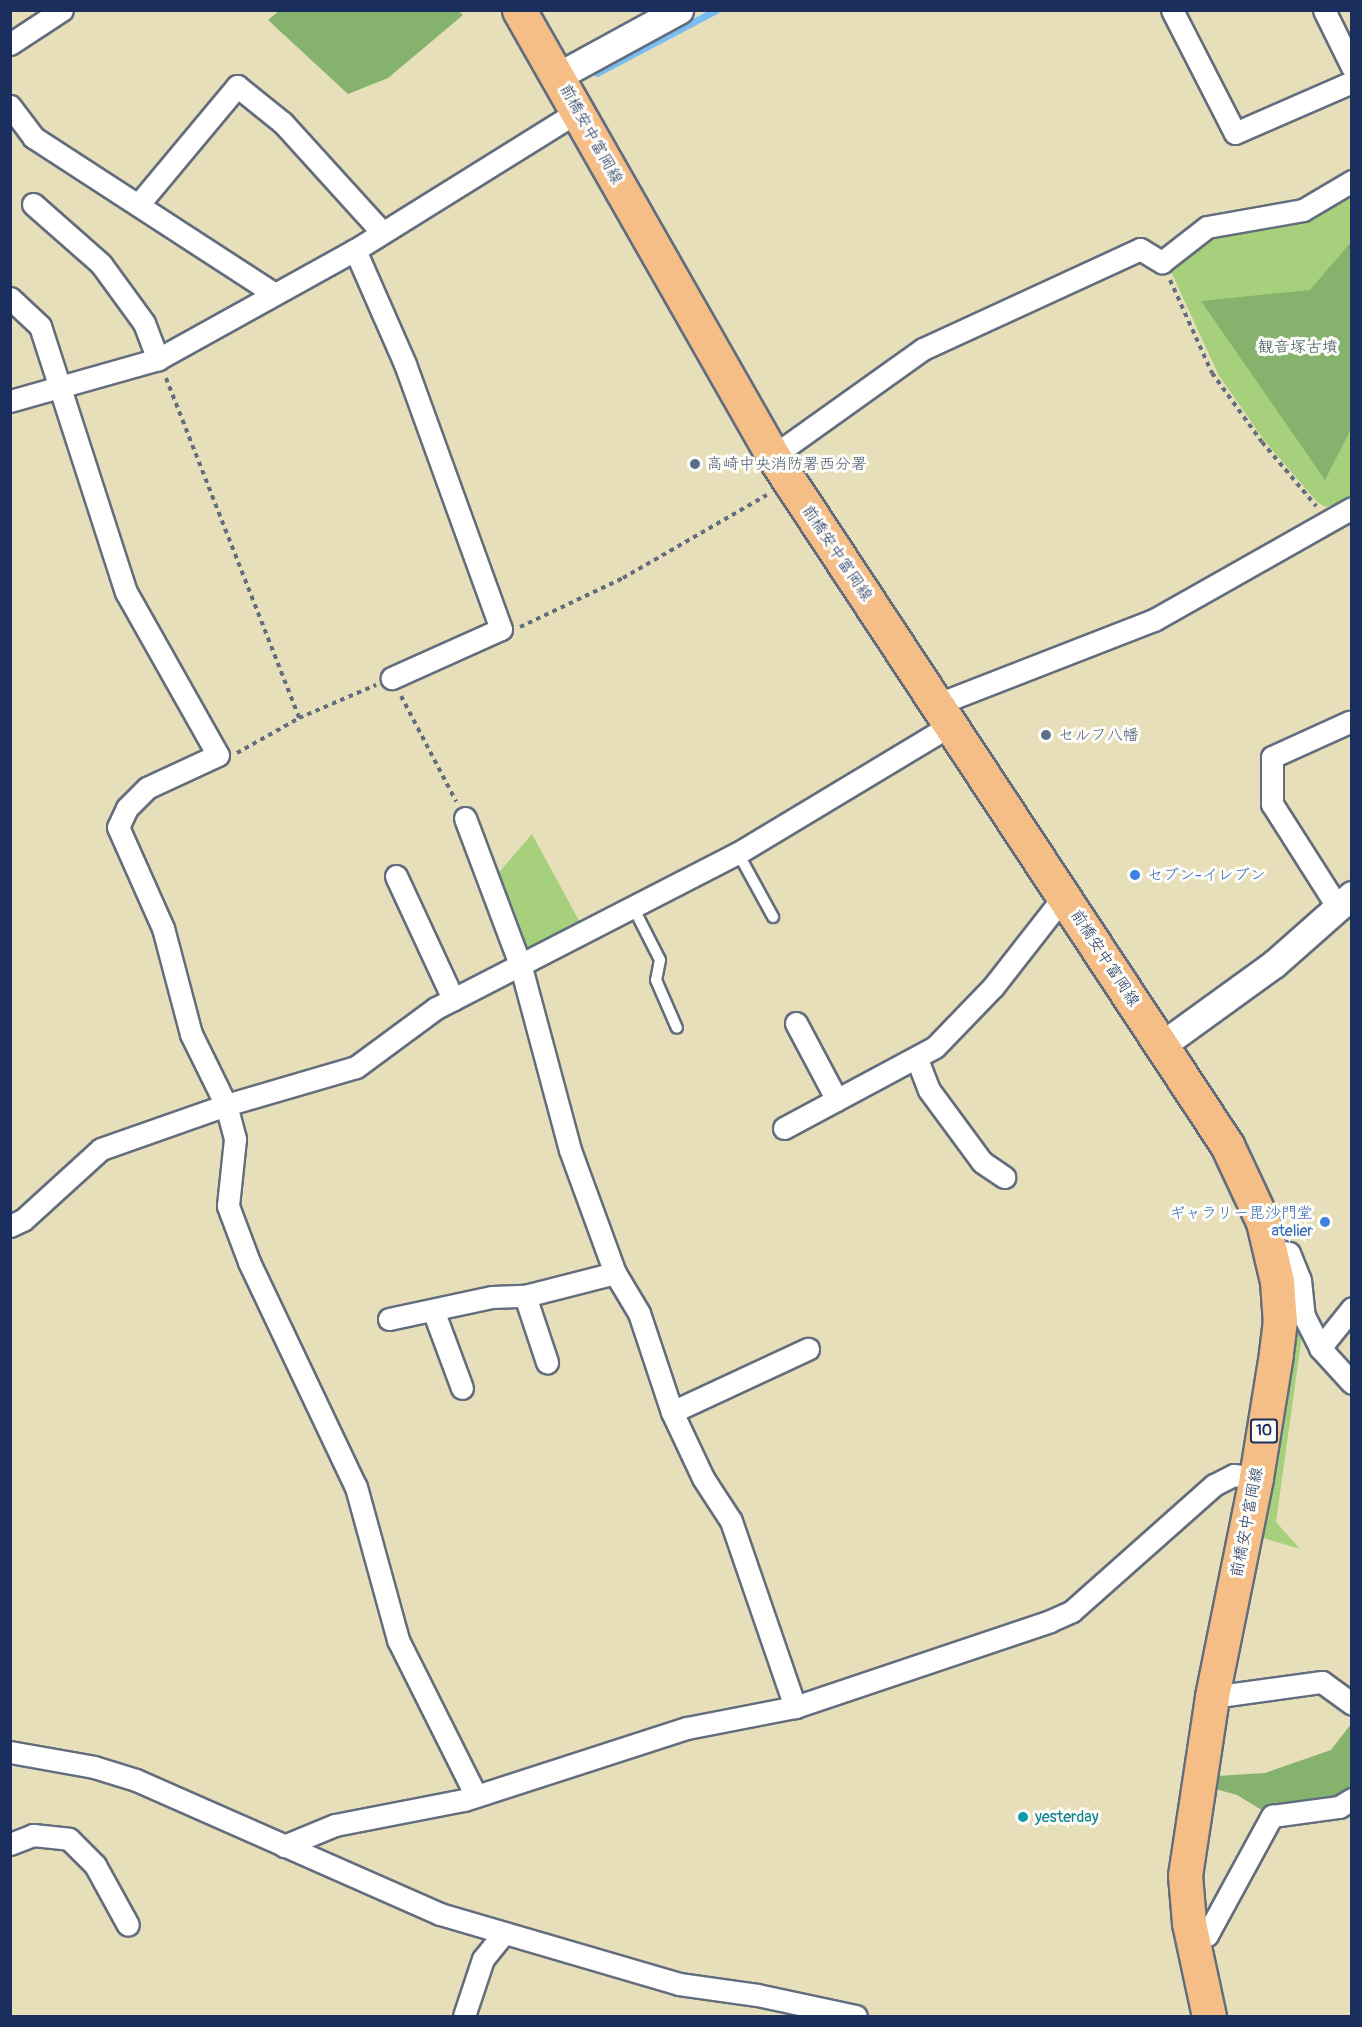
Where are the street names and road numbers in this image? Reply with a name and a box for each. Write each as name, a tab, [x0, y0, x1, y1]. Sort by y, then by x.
street label: 前橋安中富岡線	[555, 80, 627, 188]
street label: 前橋安中富岡線	[798, 501, 876, 605]
street label: 前橋安中富岡線	[1066, 906, 1144, 1010]
road number: 10	[1249, 1419, 1279, 1443]
street label: 前橋安中富岡線	[1227, 1465, 1267, 1579]

